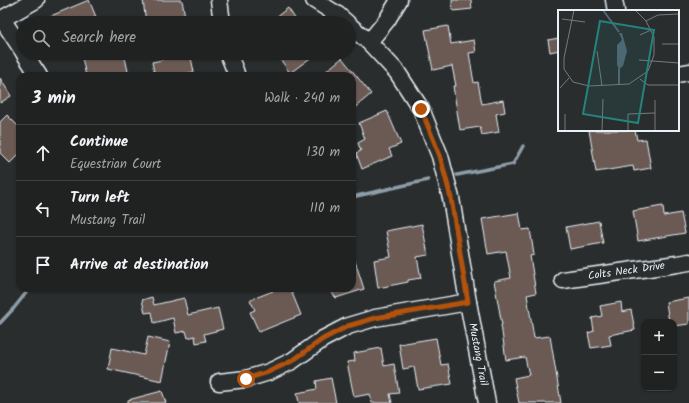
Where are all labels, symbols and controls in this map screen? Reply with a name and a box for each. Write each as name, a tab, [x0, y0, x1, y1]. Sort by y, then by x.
inset map	[558, 10, 679, 131]
search box	[16, 16, 356, 60]
text: Search here	[62, 26, 136, 50]
icon: search	[30, 27, 52, 49]
text: 3 min	[32, 85, 76, 112]
text: Walk · 240 m	[264, 88, 340, 109]
route end	[412, 100, 430, 118]
text: Continue	[70, 130, 128, 154]
icon: ahead	[32, 142, 54, 164]
text: 130 m	[306, 142, 340, 163]
text: Equestrian Court	[70, 154, 161, 175]
text: Turn left	[70, 186, 130, 210]
icon: left	[32, 198, 54, 220]
text: 110 m	[310, 198, 340, 219]
text: Mustang Trail	[70, 210, 145, 231]
text: Arrive at destination	[70, 253, 209, 277]
icon: arrive	[32, 254, 54, 276]
street label: Colts Neck Drive	[587, 257, 666, 285]
map controls	[641, 319, 677, 391]
button: +	[641, 319, 677, 355]
street label: Mustang Trail	[463, 321, 493, 387]
button: −	[641, 355, 677, 391]
route start	[237, 370, 255, 388]

